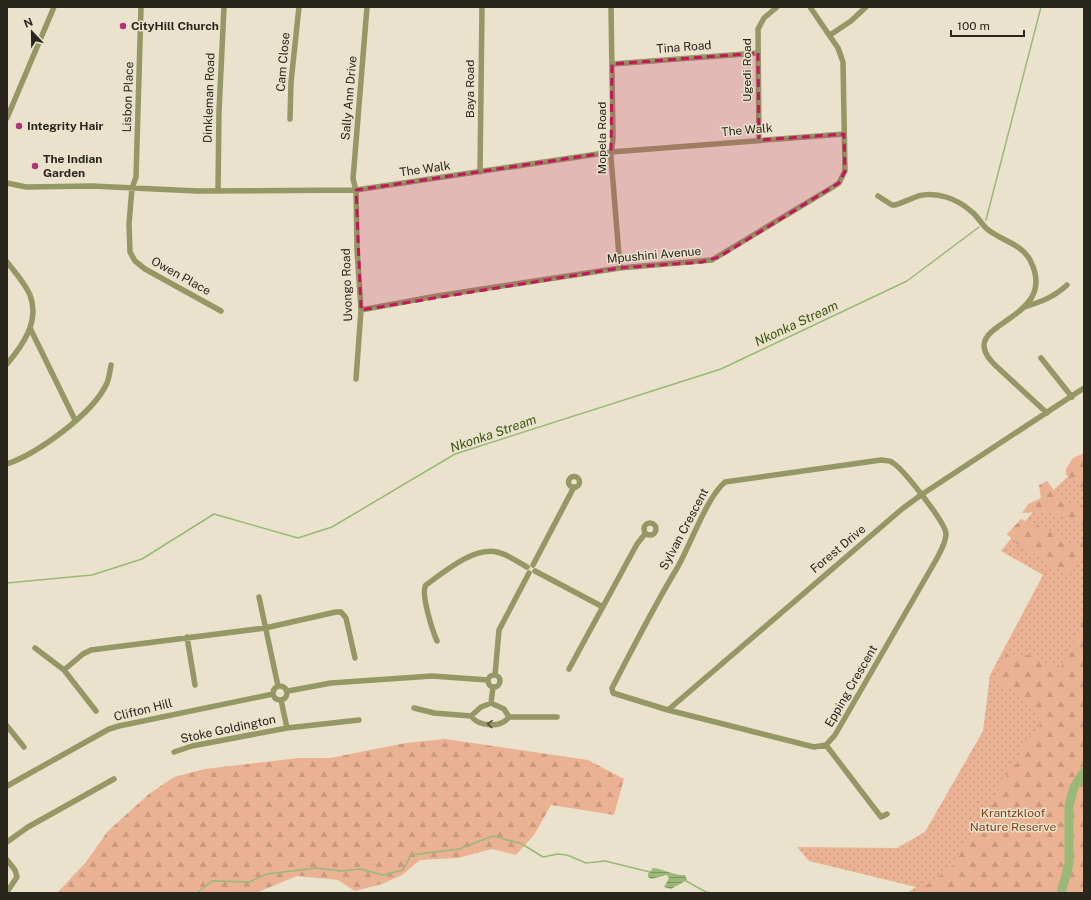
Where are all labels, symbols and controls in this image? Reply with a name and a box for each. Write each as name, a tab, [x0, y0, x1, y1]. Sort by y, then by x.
north arrow	[12, 12, 52, 52]
scale bar	[951, 12, 1024, 38]
text: N	[22, 16, 34, 30]
place label: CityHill Church	[131, 19, 219, 33]
text: 100 m	[957, 19, 990, 33]
marker: CityHill Church	[118, 21, 128, 31]
street label: Cam Close	[273, 32, 293, 92]
street label: Tina Road	[656, 38, 712, 56]
street label: Ugedi Road	[740, 38, 754, 102]
street label: Dinkleman Road	[200, 53, 218, 143]
street label: Sally Ann Drive	[338, 55, 360, 141]
street label: Baya Road	[463, 60, 477, 118]
street label: Lisbon Place	[120, 61, 136, 133]
street label: Mopela Road	[595, 102, 609, 174]
place label: Integrity Hair	[27, 119, 104, 133]
marker: Integrity Hair	[14, 121, 24, 131]
street label: The Walk	[721, 121, 773, 139]
place label: The Indian Garden	[43, 152, 102, 180]
street label: The Walk	[399, 158, 452, 180]
marker: The Indian Garden	[30, 161, 40, 171]
street label: Mpushini Avenue	[606, 244, 702, 266]
street label: Uvongo Road	[339, 248, 355, 322]
street label: Owen Place	[149, 254, 213, 298]
water label: Nkonka Stream	[752, 298, 840, 349]
water label: Nkonka Stream	[448, 412, 538, 455]
street label: Sylvan Crescent	[657, 485, 712, 572]
street label: Forest Drive	[808, 522, 868, 576]
street label: Epping Crescent	[822, 642, 880, 729]
street label: Clifton Hill	[112, 696, 174, 724]
street label: Stoke Goldington	[179, 712, 277, 746]
one-way arrow	[487, 720, 493, 728]
park label: Krantzkloof Nature Reserve	[970, 806, 1056, 834]

